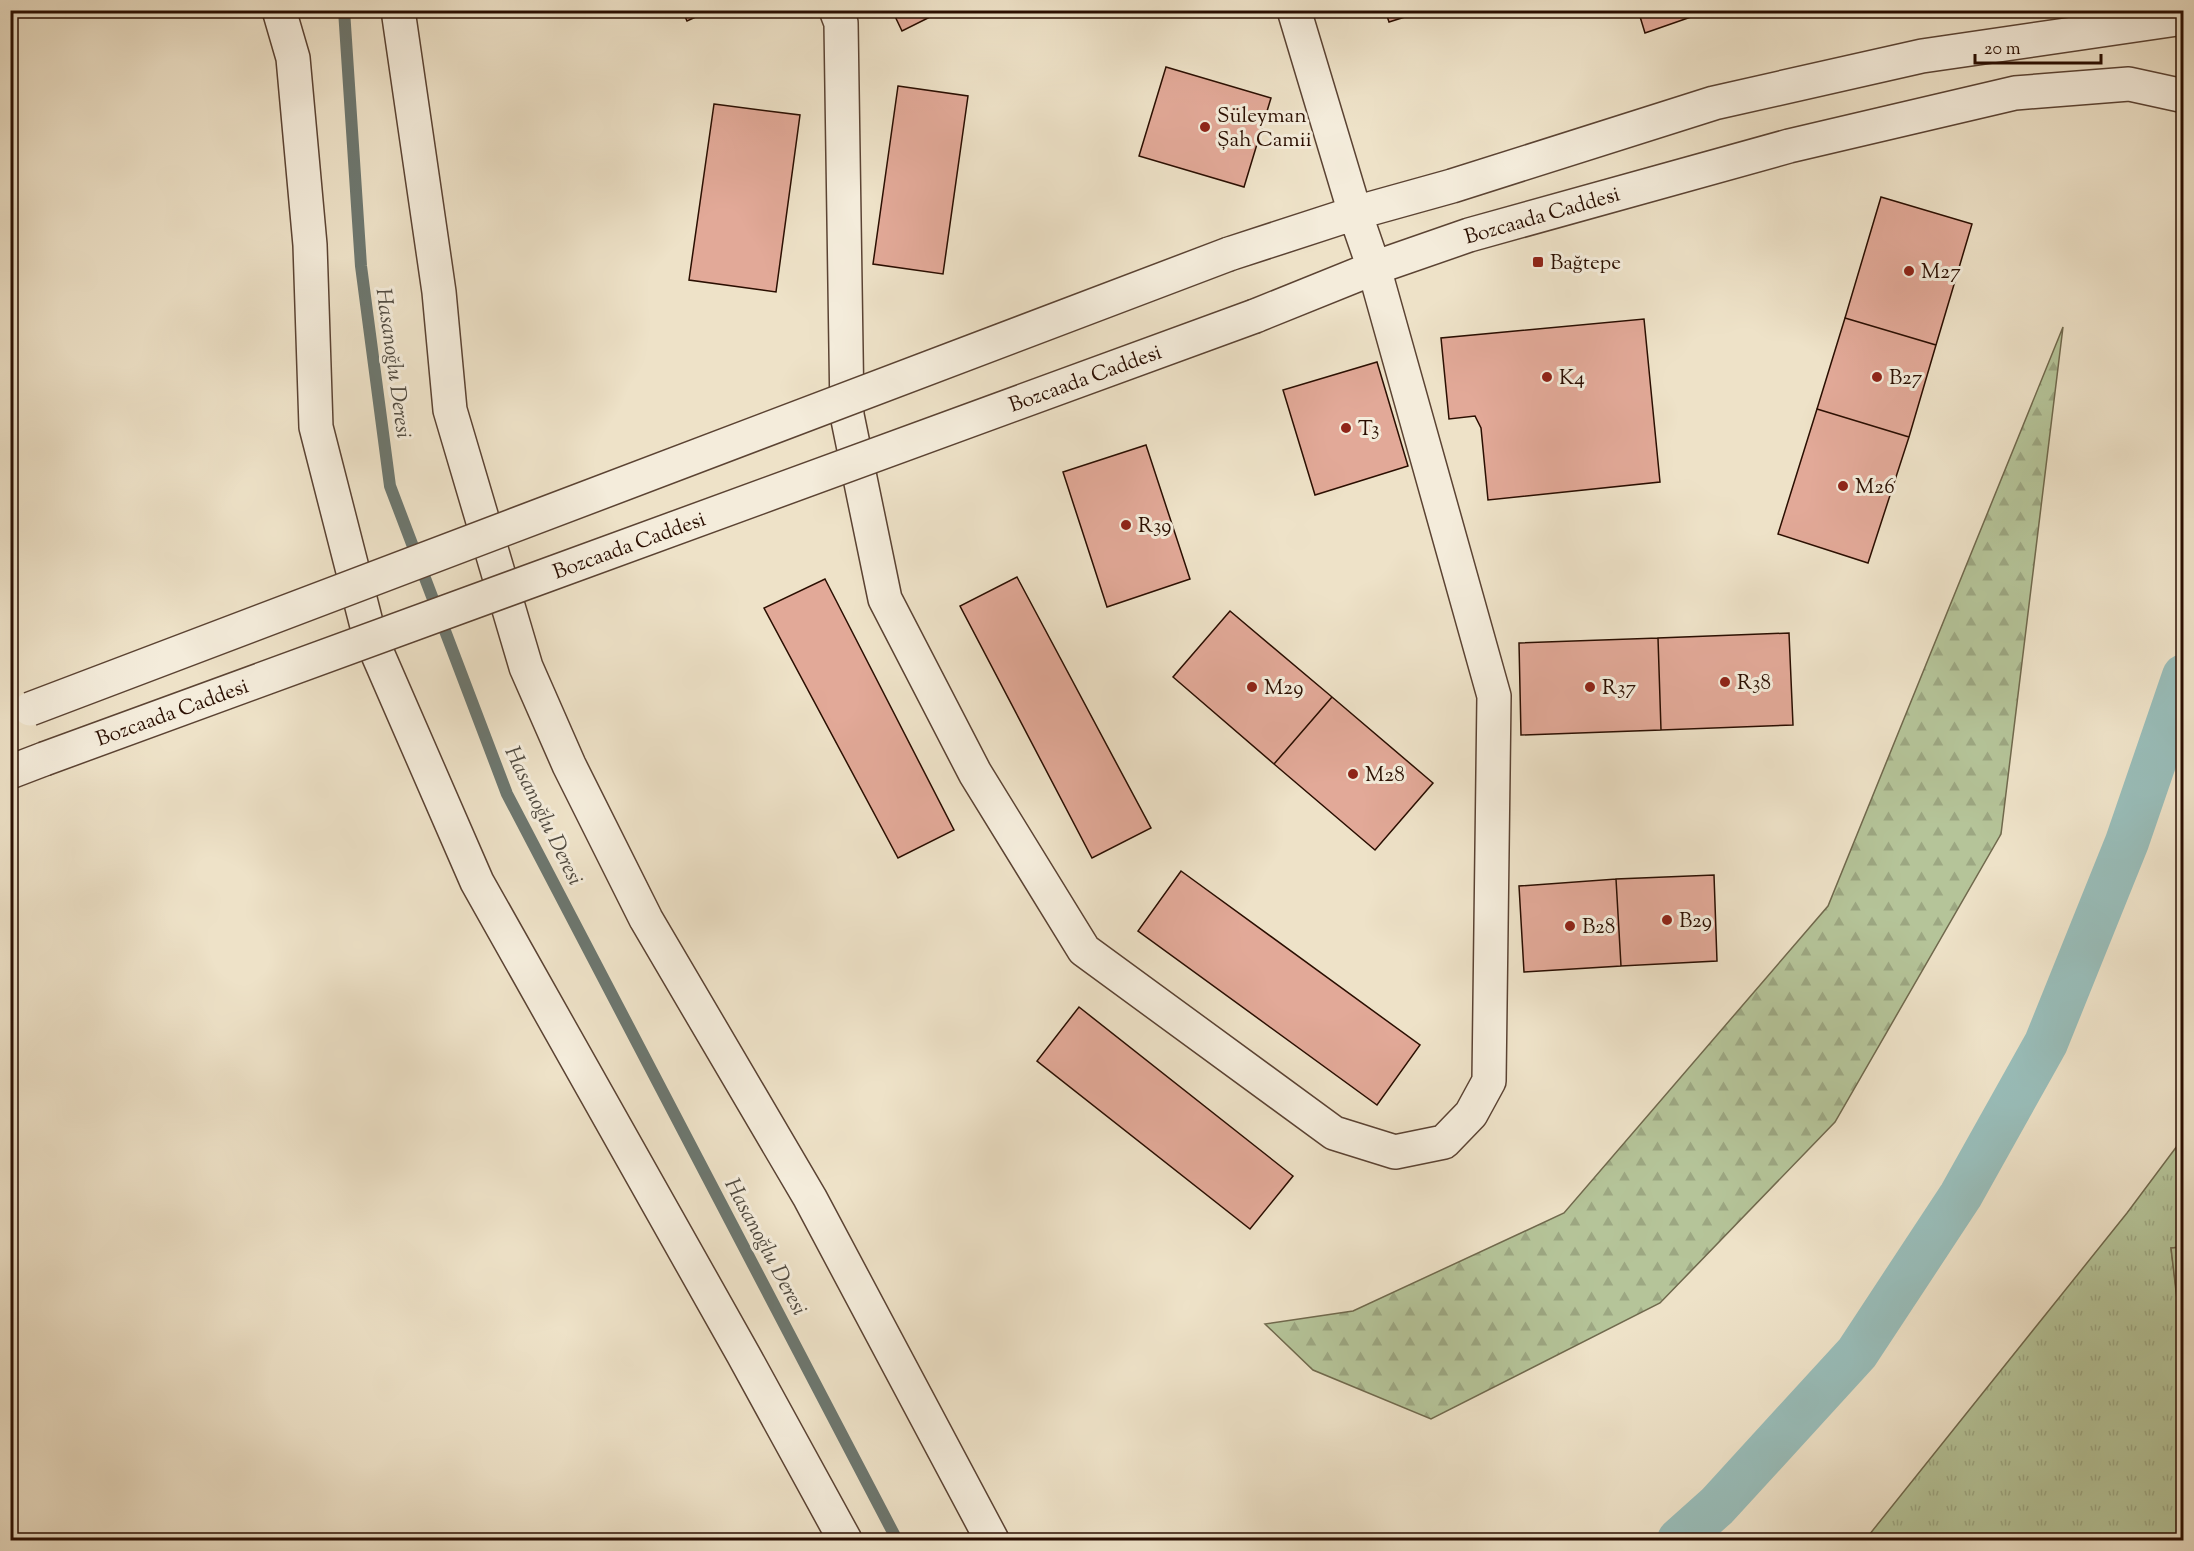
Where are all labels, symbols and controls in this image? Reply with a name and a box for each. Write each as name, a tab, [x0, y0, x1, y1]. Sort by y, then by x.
scale bar	[1975, 27, 2101, 65]
text: 20 m	[1984, 37, 2021, 63]
place label: Süleyman Şah Camii	[1217, 102, 1312, 156]
marker: Süleyman Şah Camii	[1198, 120, 1212, 134]
street label: Bozcaada Caddesi	[1461, 180, 1624, 253]
place label: Bağtepe	[1550, 249, 1621, 279]
marker: Bağtepe	[1531, 255, 1545, 269]
place label: M27	[1921, 258, 1961, 288]
marker: M27	[1902, 264, 1916, 278]
water label: Hasanoğlu Deresi	[366, 286, 418, 441]
street label: Bozcaada Caddesi	[1005, 338, 1166, 421]
place label: K4	[1559, 364, 1585, 394]
place label: B27	[1889, 364, 1923, 394]
marker: K4	[1540, 370, 1554, 384]
marker: B27	[1870, 370, 1884, 384]
place label: T3	[1358, 415, 1379, 445]
marker: T3	[1339, 421, 1353, 435]
place label: M26	[1855, 473, 1895, 503]
marker: M26	[1836, 479, 1850, 493]
street label: Bozcaada Caddesi	[549, 505, 710, 588]
place label: R39	[1138, 512, 1172, 542]
marker: R39	[1119, 518, 1133, 532]
place label: R38	[1737, 669, 1771, 699]
street label: Bozcaada Caddesi	[92, 672, 253, 755]
place label: M29	[1264, 674, 1303, 704]
place label: R37	[1602, 674, 1637, 704]
marker: R38	[1718, 675, 1732, 689]
marker: M29	[1245, 680, 1259, 694]
marker: R37	[1583, 680, 1597, 694]
water label: Hasanoğlu Deresi	[495, 741, 590, 891]
place label: M28	[1365, 761, 1405, 791]
marker: M28	[1346, 767, 1360, 781]
place label: B29	[1679, 907, 1712, 937]
place label: B28	[1582, 913, 1615, 943]
marker: B29	[1660, 913, 1674, 927]
marker: B28	[1563, 919, 1577, 933]
water label: Hasanoğlu Deresi	[715, 1173, 814, 1322]

